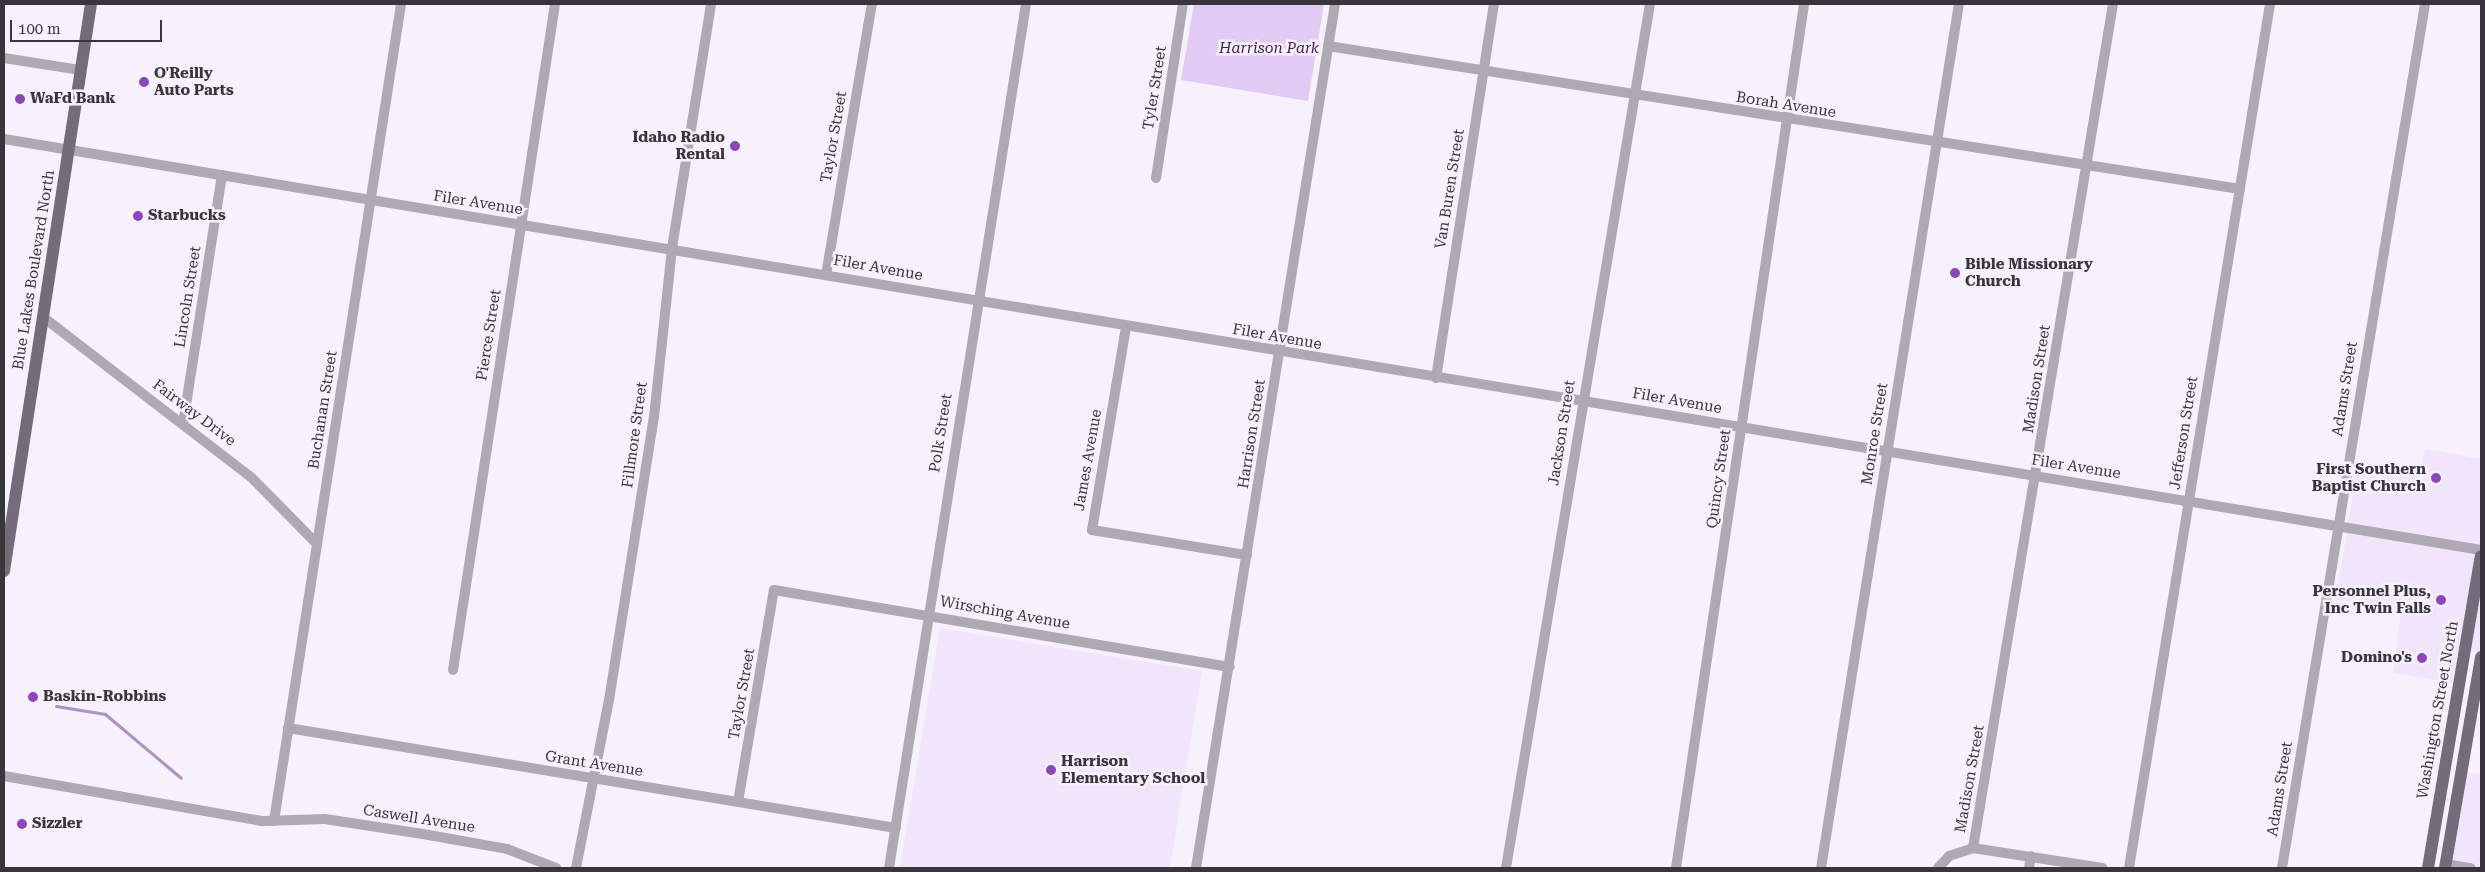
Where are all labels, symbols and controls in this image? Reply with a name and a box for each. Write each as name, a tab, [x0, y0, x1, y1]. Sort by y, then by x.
scale bar	[12, 10, 165, 42]
text: 100 m	[18, 20, 61, 38]
park label: Harrison Park	[1219, 40, 1319, 58]
street label: Tyler Street	[1139, 45, 1171, 131]
place label: O'Reilly Auto Parts	[154, 64, 234, 99]
marker: O'Reilly Auto Parts	[138, 76, 150, 88]
street label: Borah Avenue	[1735, 88, 1837, 122]
place label: WaFd Bank	[30, 90, 116, 108]
street label: Taylor Street	[817, 90, 851, 184]
marker: WaFd Bank	[14, 93, 26, 105]
place label: Idaho Radio Rental	[632, 128, 725, 163]
street label: Van Buren Street	[1432, 128, 1468, 250]
marker: Idaho Radio Rental	[729, 140, 741, 152]
street label: Blue Lakes Boulevard North	[9, 169, 59, 371]
street label: Filer Avenue	[432, 187, 524, 219]
place label: Starbucks	[148, 207, 226, 225]
marker: Starbucks	[132, 210, 144, 222]
street label: Lincoln Street	[171, 245, 205, 349]
street label: Filer Avenue	[832, 251, 924, 285]
place label: Bible Missionary Church	[1965, 255, 2093, 290]
marker: Bible Missionary Church	[1949, 267, 1961, 279]
street label: Pierce Street	[473, 288, 505, 382]
street label: Filer Avenue	[1231, 320, 1323, 354]
street label: Madison Street	[2020, 324, 2054, 434]
street label: Adams Street	[2329, 340, 2361, 438]
street label: Buchanan Street	[305, 349, 341, 471]
street label: Jefferson Street	[2166, 375, 2202, 491]
street label: Fairway Drive	[149, 376, 239, 450]
street label: Harrison Street	[1234, 378, 1270, 490]
street label: Jackson Street	[1545, 379, 1579, 487]
street label: Fillmore Street	[619, 381, 651, 489]
street label: Monroe Street	[1858, 382, 1892, 486]
street label: Filer Avenue	[1631, 384, 1723, 418]
street label: Polk Street	[926, 392, 956, 474]
street label: James Avenue	[1070, 408, 1106, 512]
street label: Quincy Street	[1703, 428, 1735, 530]
street label: Filer Avenue	[2030, 451, 2122, 483]
place label: First Southern Baptist Church	[2312, 460, 2426, 495]
marker: First Southern Baptist Church	[2430, 472, 2442, 484]
place label: Personnel Plus, Inc Twin Falls	[2313, 582, 2431, 617]
street label: Wirsching Avenue	[939, 593, 1071, 633]
marker: Personnel Plus, Inc Twin Falls	[2435, 594, 2447, 606]
street label: Washington Street North	[2413, 620, 2463, 800]
street label: Taylor Street	[725, 647, 759, 741]
place label: Domino's	[2341, 649, 2412, 667]
marker: Domino's	[2416, 652, 2428, 664]
place label: Baskin-Robbins	[43, 688, 166, 706]
marker: Baskin-Robbins	[27, 691, 39, 703]
street label: Madison Street	[1952, 724, 1988, 834]
street label: Adams Street	[2264, 740, 2296, 838]
street label: Grant Avenue	[544, 747, 644, 781]
place label: Harrison Elementary School	[1061, 752, 1205, 787]
marker: Harrison Elementary School	[1045, 764, 1057, 776]
street label: Caswell Avenue	[362, 801, 476, 837]
place label: Sizzler	[32, 815, 82, 833]
marker: Sizzler	[16, 818, 28, 830]

